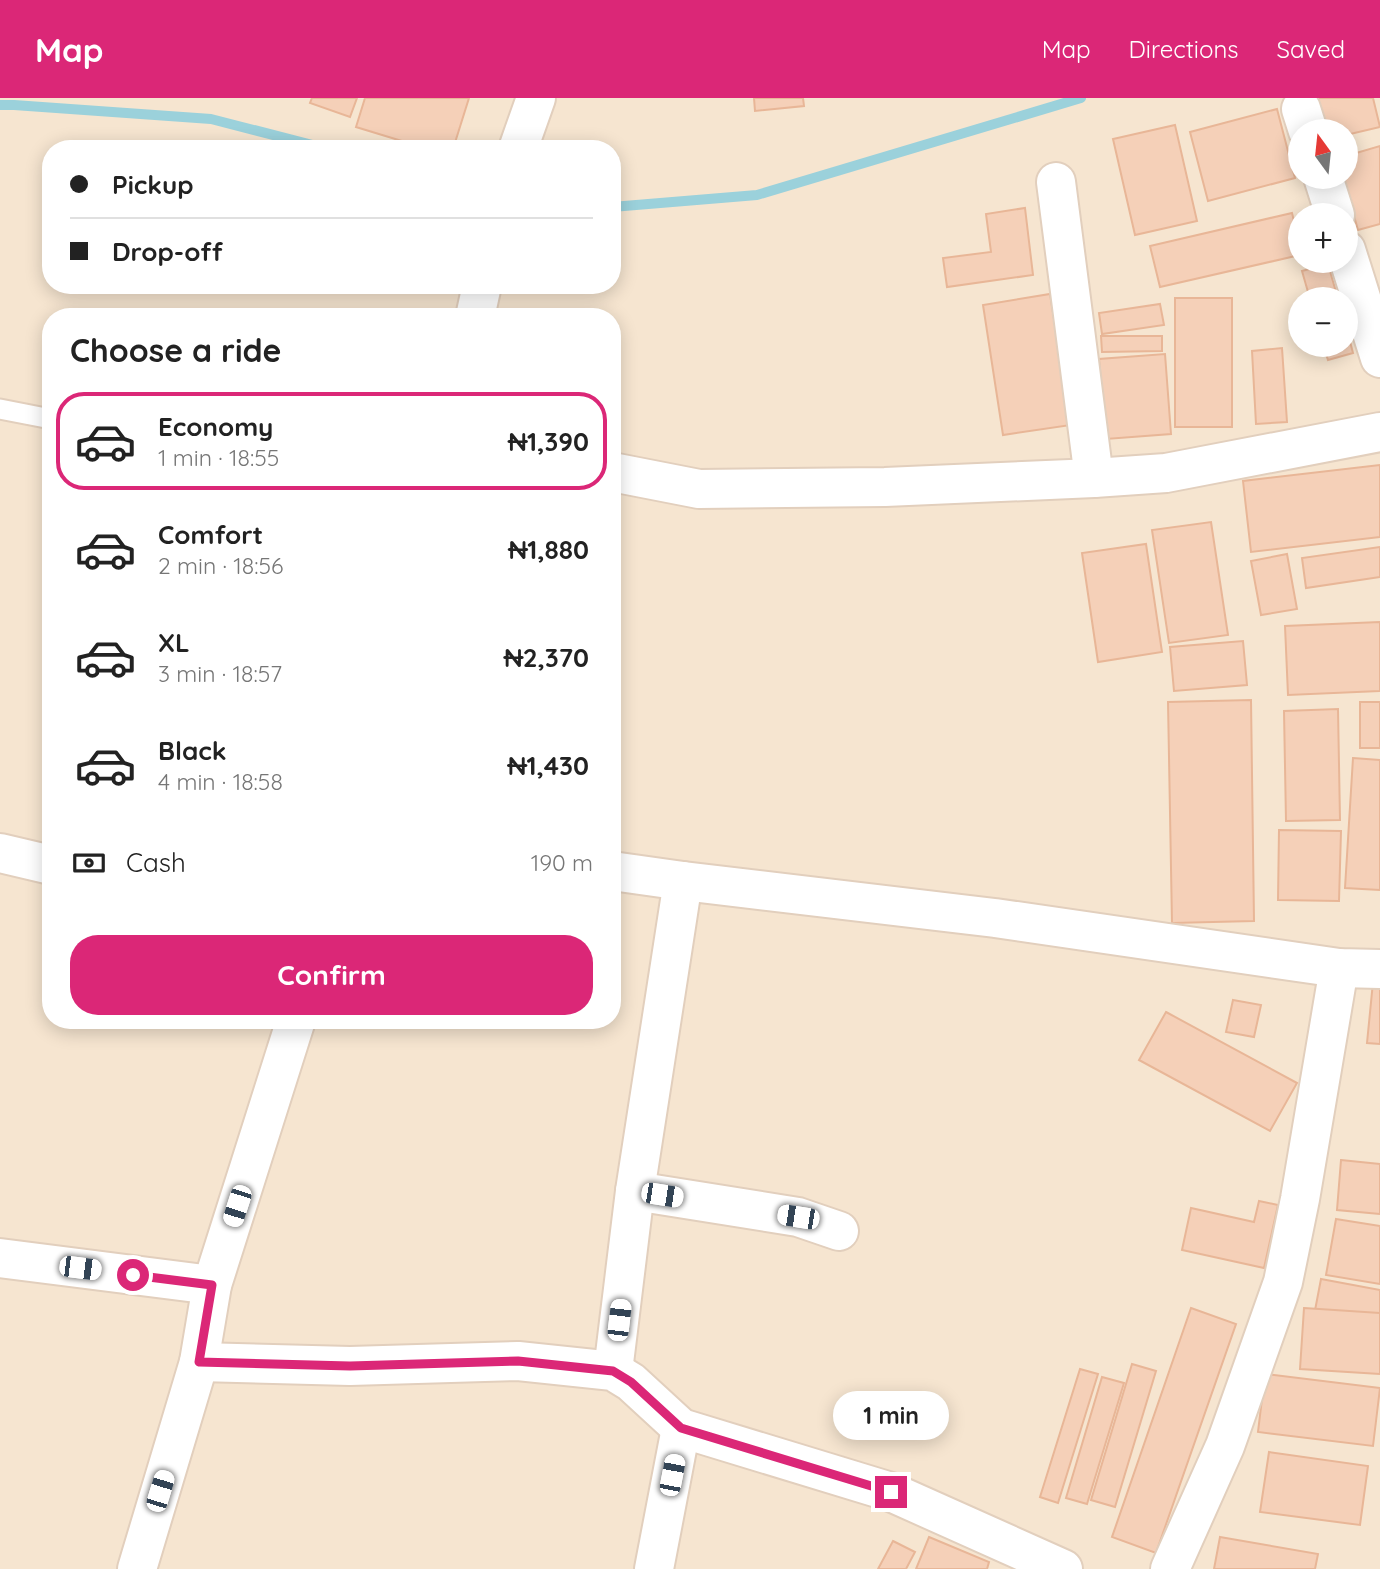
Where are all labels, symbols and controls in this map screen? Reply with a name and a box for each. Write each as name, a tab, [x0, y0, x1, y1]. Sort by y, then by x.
text: Map	[35, 29, 103, 70]
text: Map	[1042, 34, 1091, 64]
text: Directions	[1129, 34, 1239, 64]
text: Saved	[1277, 34, 1345, 64]
north arrow	[1288, 119, 1358, 189]
map controls	[1288, 119, 1358, 357]
text: Pickup	[112, 168, 194, 201]
button: +	[1288, 203, 1358, 273]
text: Drop-off	[112, 235, 223, 268]
button: −	[1288, 287, 1358, 357]
text: Choose a ride	[70, 330, 282, 370]
icon: car	[74, 410, 137, 473]
text: Economy	[158, 410, 273, 443]
text: ₦1,390	[508, 425, 589, 458]
text: 1 min · 18:55	[158, 443, 279, 472]
icon: car	[74, 518, 137, 581]
text: Comfort	[158, 518, 263, 551]
text: ₦1,880	[508, 533, 589, 566]
text: 2 min · 18:56	[158, 551, 283, 580]
icon: car	[74, 626, 137, 689]
text: XL	[158, 626, 190, 659]
text: ₦2,370	[504, 641, 589, 674]
text: 3 min · 18:57	[158, 659, 282, 688]
icon: car	[74, 734, 137, 797]
text: Black	[158, 734, 227, 767]
text: ₦1,430	[507, 749, 589, 782]
text: 4 min · 18:58	[158, 767, 283, 796]
icon: cash	[70, 844, 108, 882]
text: Cash	[126, 846, 186, 879]
text: 190 m	[531, 848, 593, 877]
button: Confirm	[70, 935, 593, 1015]
car	[640, 1181, 685, 1209]
car	[221, 1183, 254, 1229]
car	[776, 1203, 821, 1231]
car	[58, 1255, 103, 1281]
route start	[117, 1259, 149, 1291]
car	[607, 1298, 632, 1342]
callout: 1 min	[833, 1390, 949, 1440]
text: 1 min	[863, 1401, 919, 1430]
car	[658, 1452, 687, 1498]
car	[144, 1468, 177, 1514]
route end	[875, 1476, 907, 1508]

